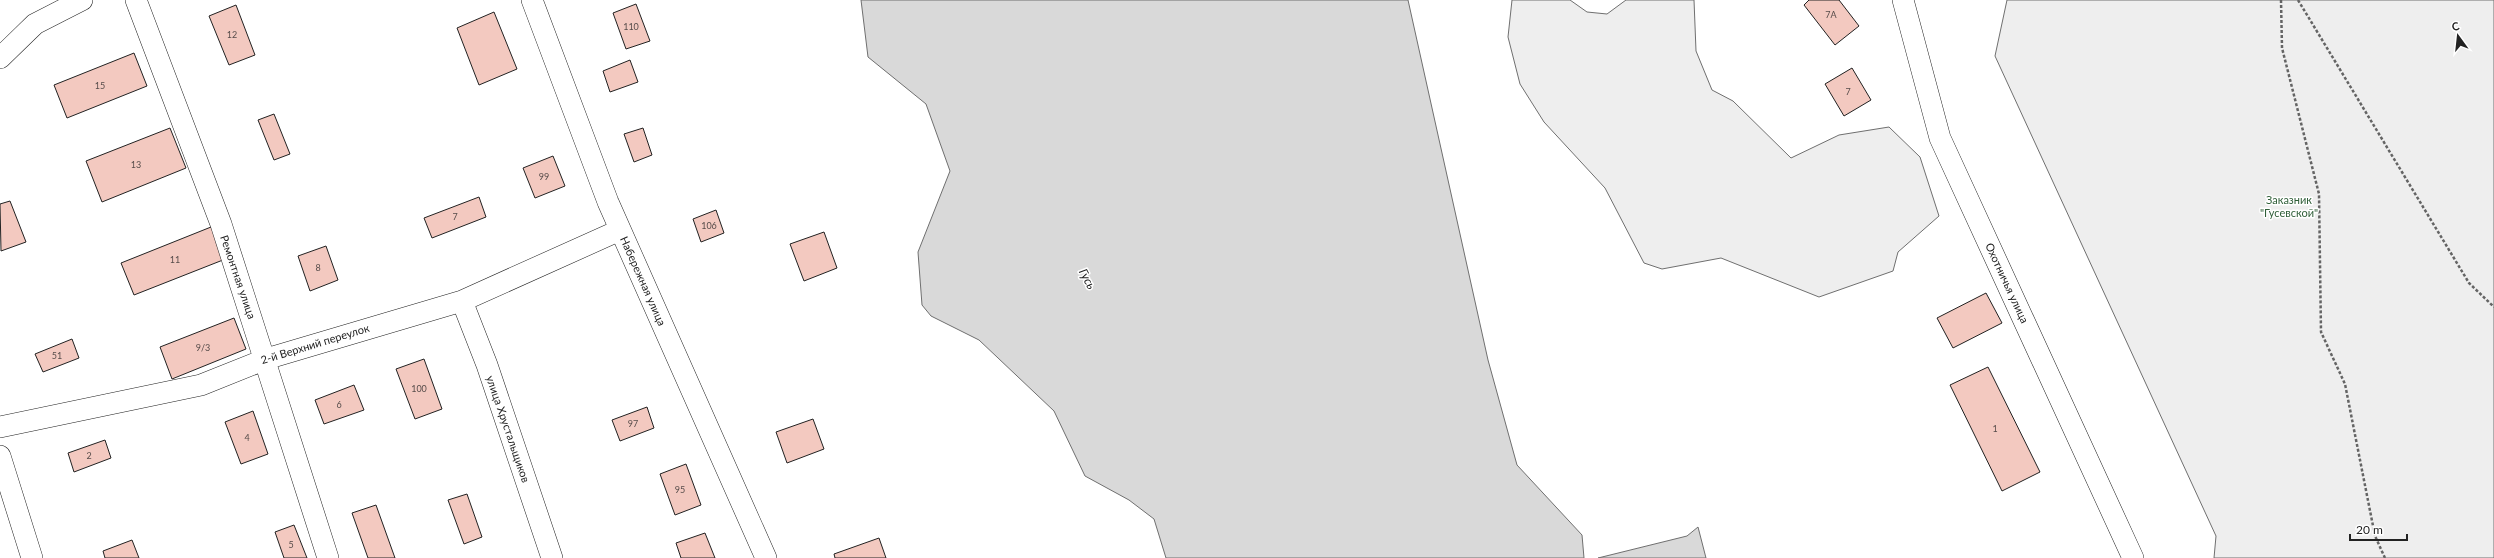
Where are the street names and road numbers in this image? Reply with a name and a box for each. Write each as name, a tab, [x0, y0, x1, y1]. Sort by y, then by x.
street label: Ремонтная улица	[218, 233, 259, 320]
street label: Набережная улица	[618, 234, 669, 328]
street label: Охотничья улица	[1983, 241, 2032, 325]
street label: 2-й Верхний переулок	[259, 321, 371, 366]
street label: улица Хрустальщиков	[484, 374, 533, 484]

